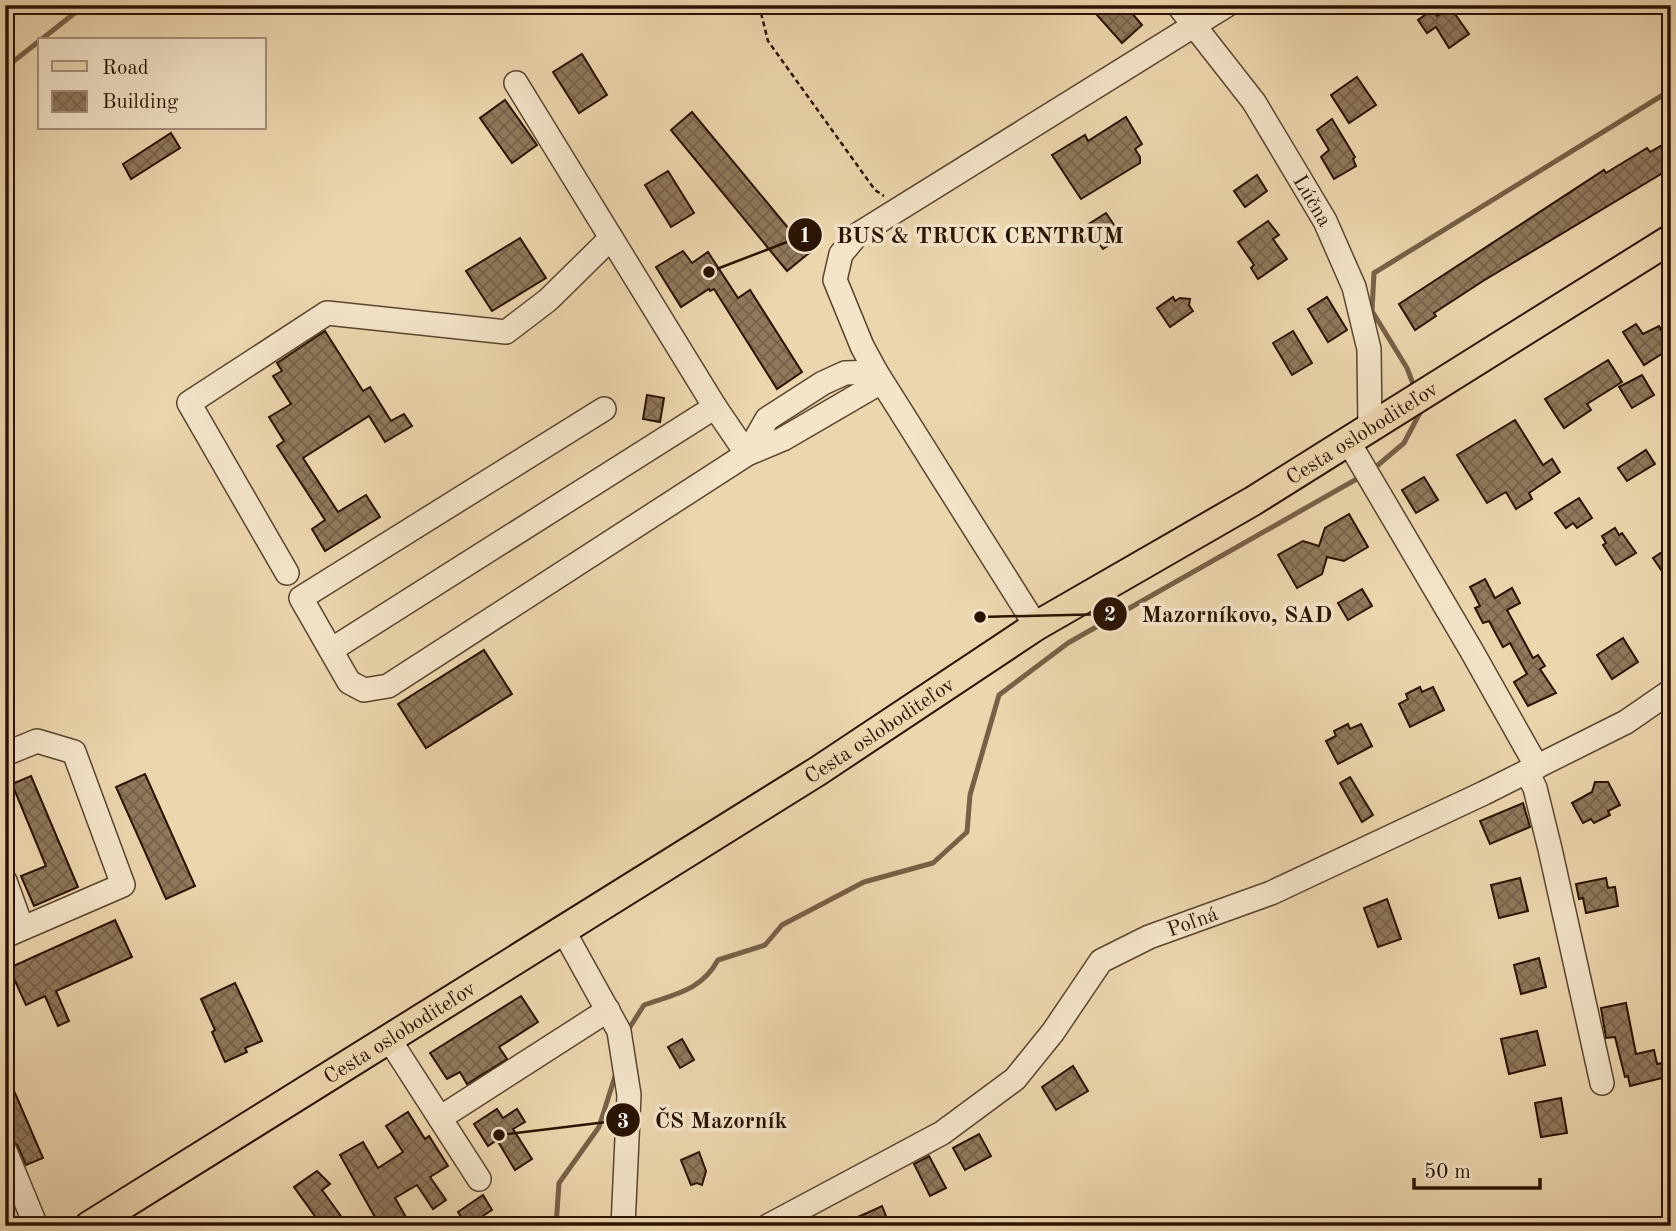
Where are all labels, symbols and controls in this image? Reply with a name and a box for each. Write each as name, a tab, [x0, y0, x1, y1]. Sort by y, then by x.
legend	[38, 38, 266, 130]
text: Road	[102, 58, 149, 79]
text: Building	[102, 92, 179, 113]
street label: Lúčna	[1288, 172, 1335, 231]
callout: BUS & TRUCK CENTRUM	[787, 213, 1138, 257]
text: BUS & TRUCK CENTRUM	[836, 225, 1124, 248]
text: 1	[799, 226, 811, 247]
street label: Cesta osloboditeľov	[1283, 379, 1442, 489]
callout: Mazorníkovo, SAD	[1092, 592, 1346, 636]
text: Mazorníkovo, SAD	[1142, 604, 1332, 627]
text: 2	[1104, 605, 1116, 626]
street label: Cesta osloboditeľov	[802, 674, 959, 788]
street label: Poľná	[1165, 904, 1221, 942]
street label: Cesta osloboditeľov	[321, 978, 480, 1089]
callout: ČS Mazorník	[605, 1098, 801, 1142]
text: ČS Mazorník	[655, 1106, 787, 1133]
text: 3	[617, 1112, 629, 1133]
scale bar	[1414, 1147, 1540, 1191]
text: 50 m	[1424, 1162, 1471, 1183]

